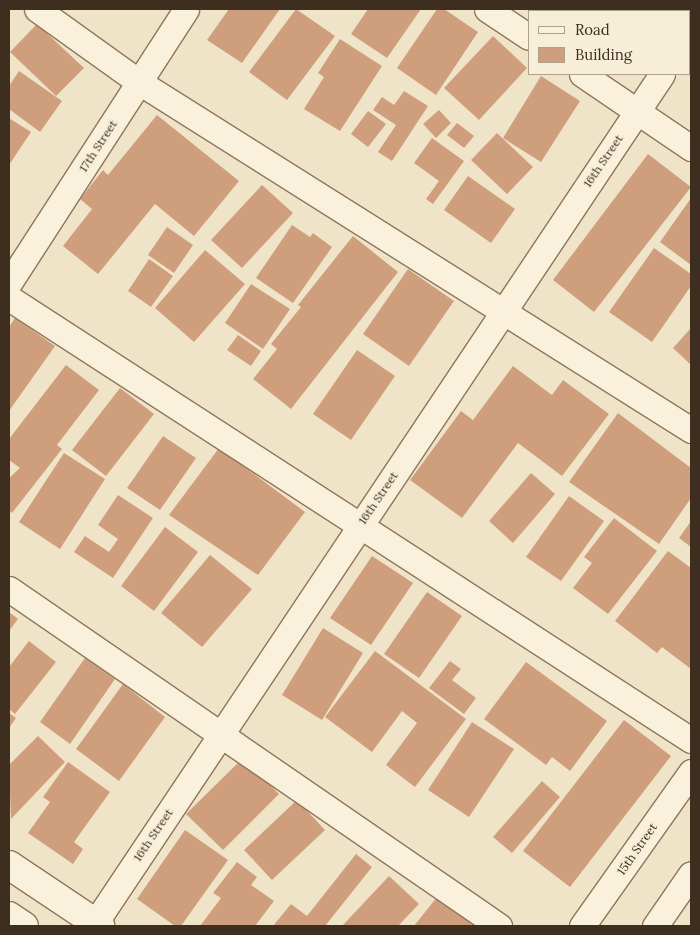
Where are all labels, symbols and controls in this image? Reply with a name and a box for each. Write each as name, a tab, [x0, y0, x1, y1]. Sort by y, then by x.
legend	[528, 10, 690, 75]
text: Road	[575, 20, 610, 39]
text: Building	[575, 45, 632, 64]
street label: 17th Street	[76, 117, 120, 175]
street label: 16th Street	[580, 132, 626, 190]
street label: 16th Street	[355, 469, 401, 527]
street label: 16th Street	[130, 806, 176, 864]
street label: 15th Street	[614, 820, 660, 878]

